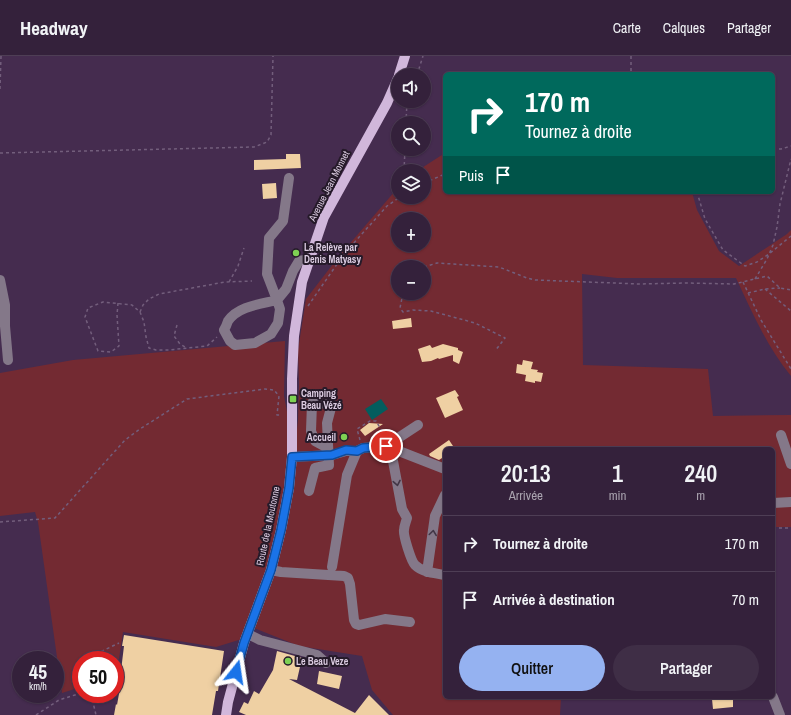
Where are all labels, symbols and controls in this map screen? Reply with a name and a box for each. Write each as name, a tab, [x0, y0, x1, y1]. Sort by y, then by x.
text: Headway	[20, 15, 88, 41]
text: Carte	[613, 19, 641, 37]
text: Calques	[663, 19, 705, 37]
text: Partager	[727, 19, 771, 37]
map controls	[391, 68, 431, 300]
button: sound	[391, 68, 431, 108]
text: 170 m	[525, 83, 590, 121]
icon: right	[459, 88, 511, 140]
button: search	[391, 116, 431, 156]
text: Tournez à droite	[525, 119, 632, 144]
street label: Avenue Jean Monnet	[305, 148, 353, 224]
button: layers	[391, 164, 431, 204]
icon: arrive	[492, 164, 514, 186]
text: Puis	[459, 165, 484, 186]
button: +	[391, 212, 431, 252]
place label: La Relève par Denis Matyasy	[304, 241, 361, 266]
marker: La Relève par Denis Matyasy	[291, 248, 301, 258]
button: −	[391, 260, 431, 300]
place label: Camping Beau Vézé	[301, 387, 342, 412]
marker: Camping Beau Vézé	[288, 394, 298, 404]
pin	[369, 429, 403, 463]
place label: Accueil	[307, 431, 336, 444]
marker: Accueil	[339, 432, 349, 442]
icon: arrive	[375, 435, 397, 457]
text: 20:13	[501, 457, 551, 489]
text: 1	[612, 457, 623, 489]
text: 240	[684, 457, 717, 489]
one-way arrow	[393, 480, 401, 486]
street label: Route de la Moutonne	[253, 485, 283, 567]
text: Arrivée	[509, 487, 543, 504]
text: min	[609, 487, 626, 504]
text: m	[696, 487, 705, 504]
one-way arrow	[428, 530, 437, 536]
icon: right	[459, 533, 481, 555]
text: Tournez à droite	[493, 533, 588, 554]
text: 170 m	[725, 533, 759, 554]
icon: arrive	[459, 589, 481, 611]
text: Arrivée à destination	[493, 589, 615, 610]
text: 70 m	[732, 589, 759, 610]
button: Quitter	[459, 645, 605, 691]
button: Partager	[613, 645, 759, 691]
speed limit sign: 50	[72, 651, 124, 703]
position arrow	[215, 651, 257, 693]
place label: Le Beau Veze	[296, 655, 349, 668]
marker: Le Beau Veze	[283, 656, 293, 666]
text: 45	[29, 658, 47, 685]
text: km/h	[29, 680, 47, 693]

